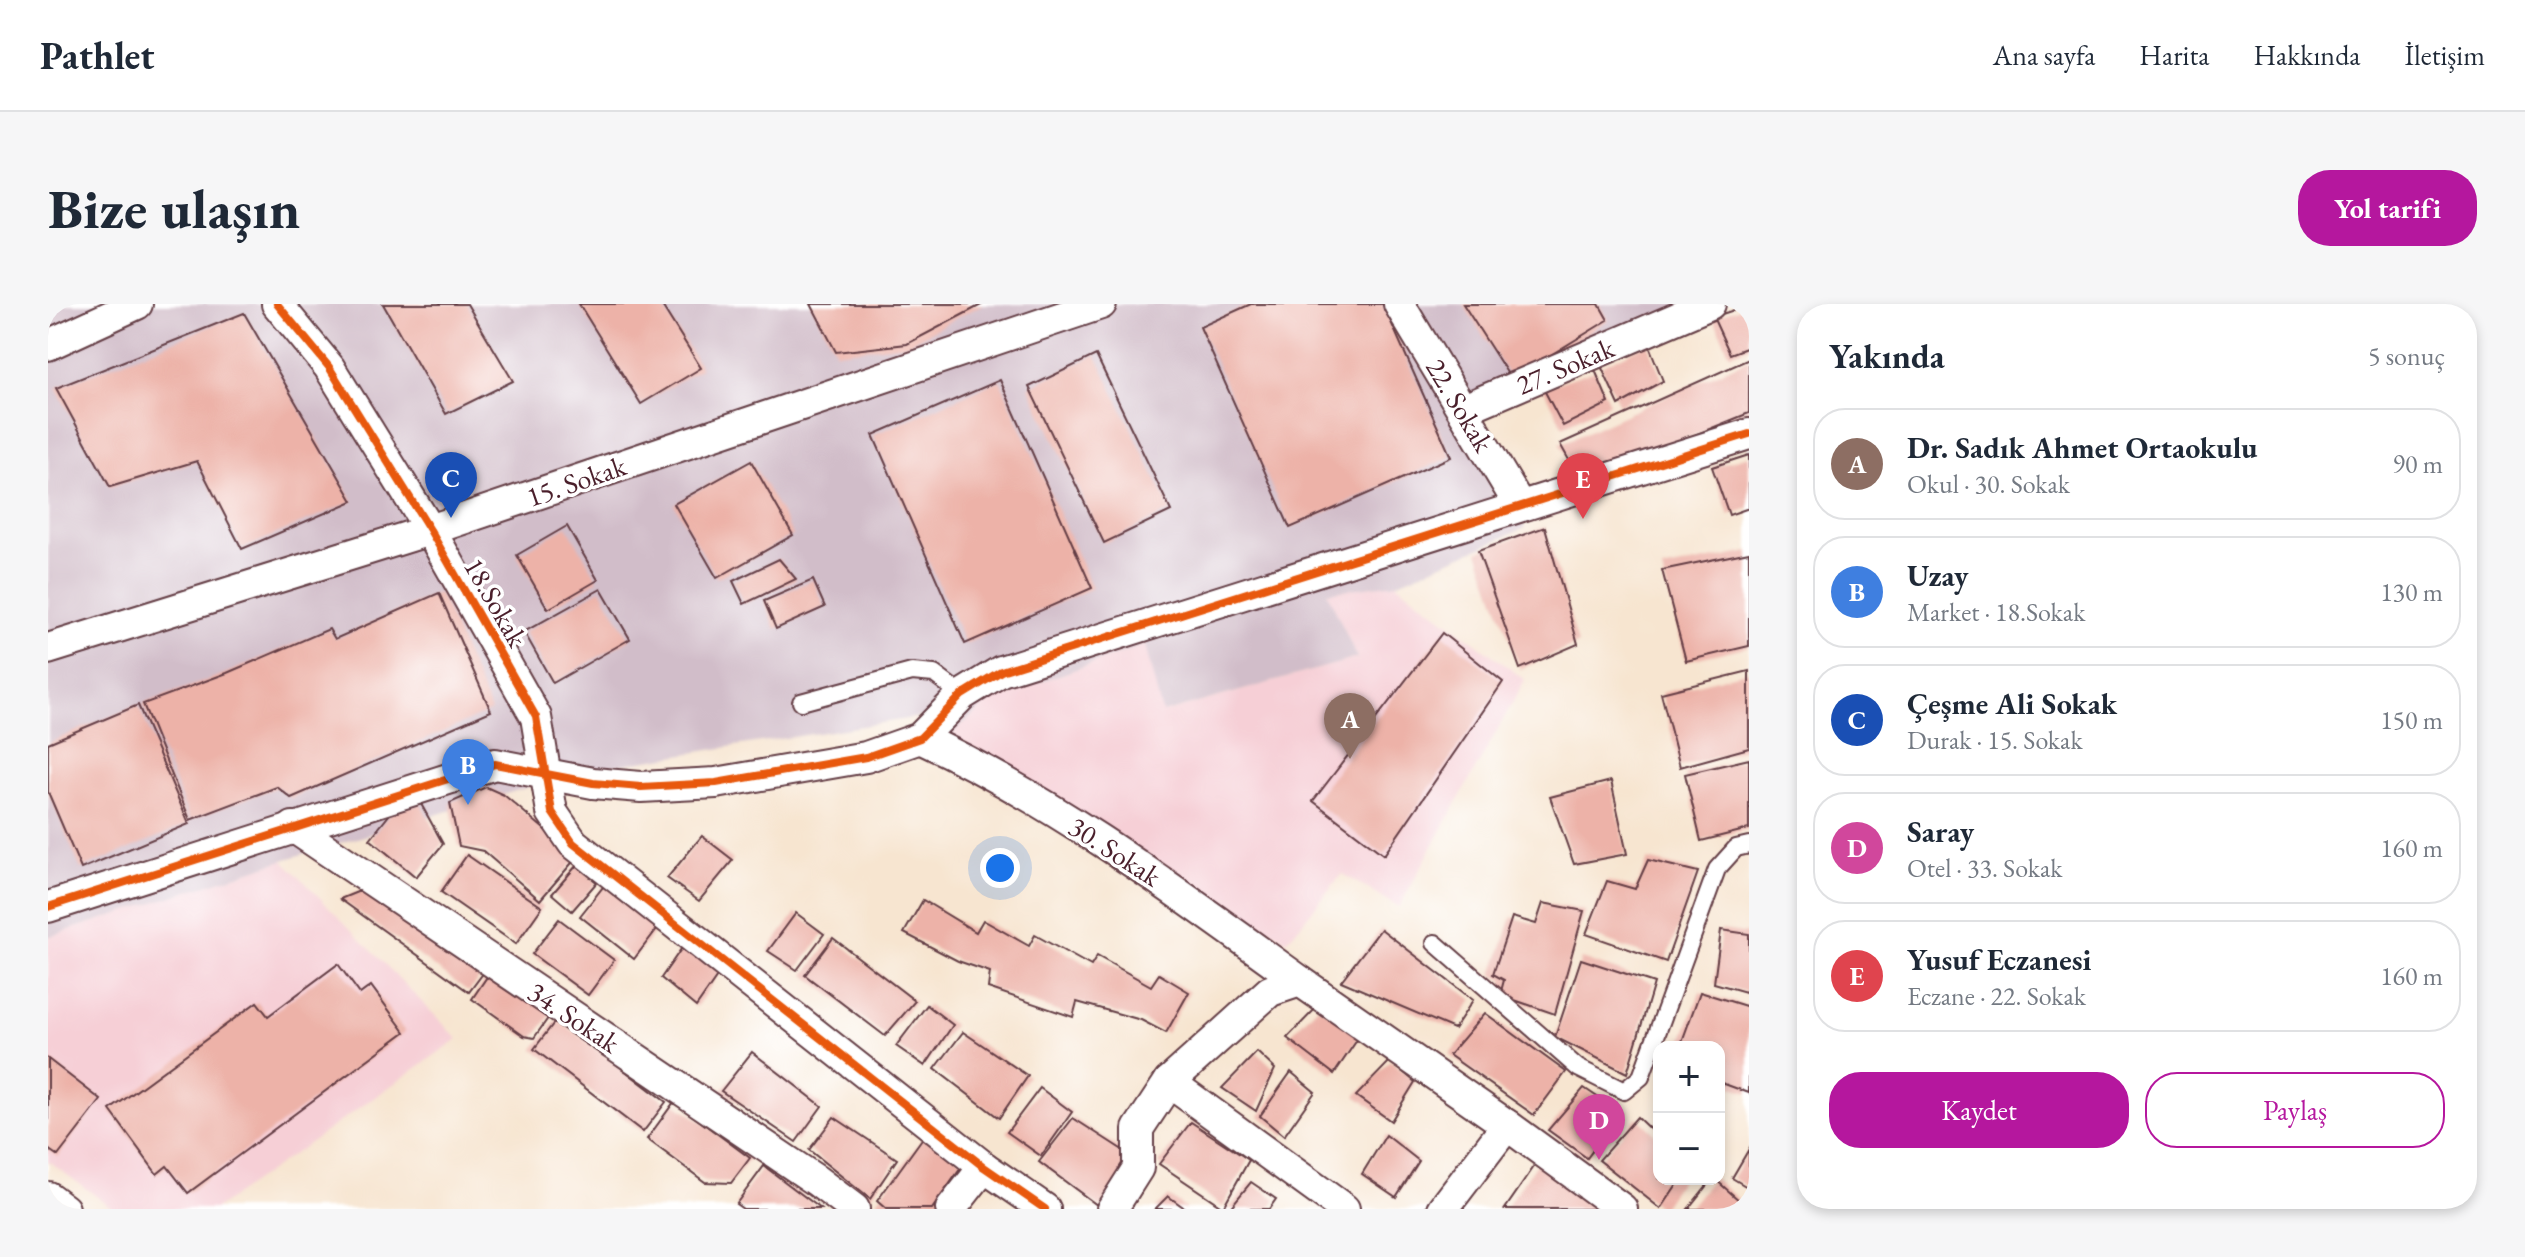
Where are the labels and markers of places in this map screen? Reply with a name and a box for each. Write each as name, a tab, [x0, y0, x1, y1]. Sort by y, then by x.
pin: C	[425, 452, 477, 518]
pin: E	[1557, 453, 1609, 519]
pin: A	[1324, 693, 1376, 759]
pin: B	[442, 739, 494, 805]
pin: D	[1573, 1094, 1625, 1160]

